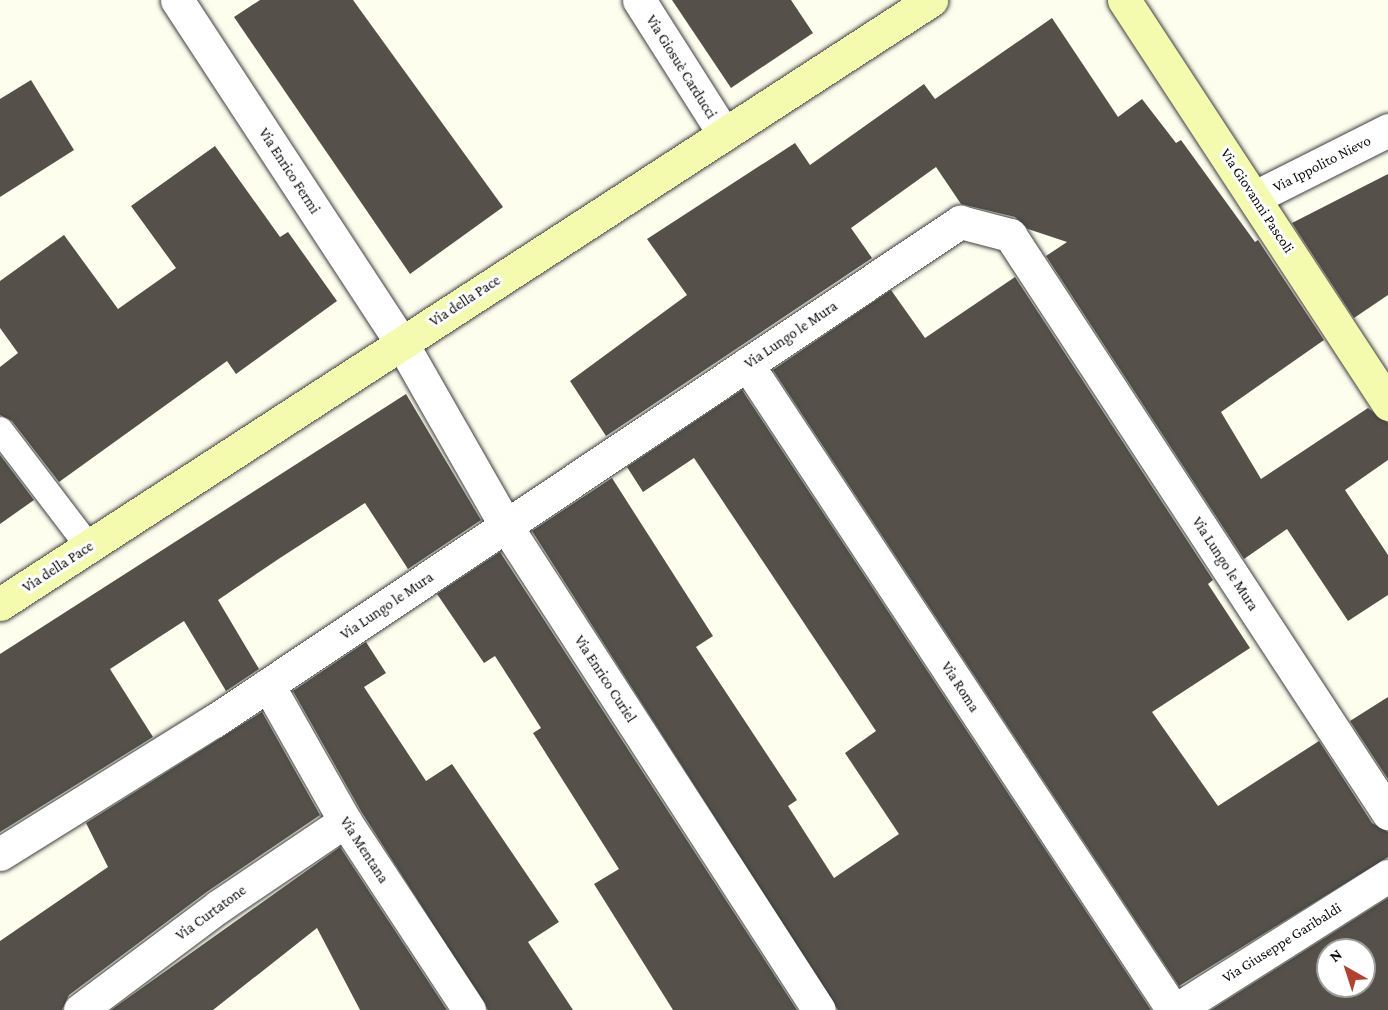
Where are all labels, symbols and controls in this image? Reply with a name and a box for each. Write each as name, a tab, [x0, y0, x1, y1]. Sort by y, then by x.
street label: Via Giosuè Carducci	[642, 12, 720, 122]
street label: Via Enrico Fermi	[255, 125, 323, 217]
street label: Via Ippolito Nievo	[1270, 132, 1374, 196]
street label: Via Giovanni Pascoli	[1216, 145, 1298, 257]
street label: Via della Pace	[426, 271, 504, 331]
street label: Via Lungo le Mura	[741, 297, 841, 373]
street label: Via Lungo le Mura	[1188, 514, 1262, 614]
street label: Via della Pace	[19, 537, 97, 597]
street label: Via Lungo le Mura	[337, 568, 437, 644]
street label: Via Enrico Curiel	[570, 632, 640, 726]
street label: Via Roma	[937, 658, 983, 716]
street label: Via Mentana	[336, 813, 392, 887]
street label: Via Curtatone	[172, 881, 250, 945]
street label: Via Giuseppe Garibaldi	[1219, 899, 1345, 987]
north arrow	[1316, 938, 1376, 998]
text: N	[1326, 945, 1345, 965]

